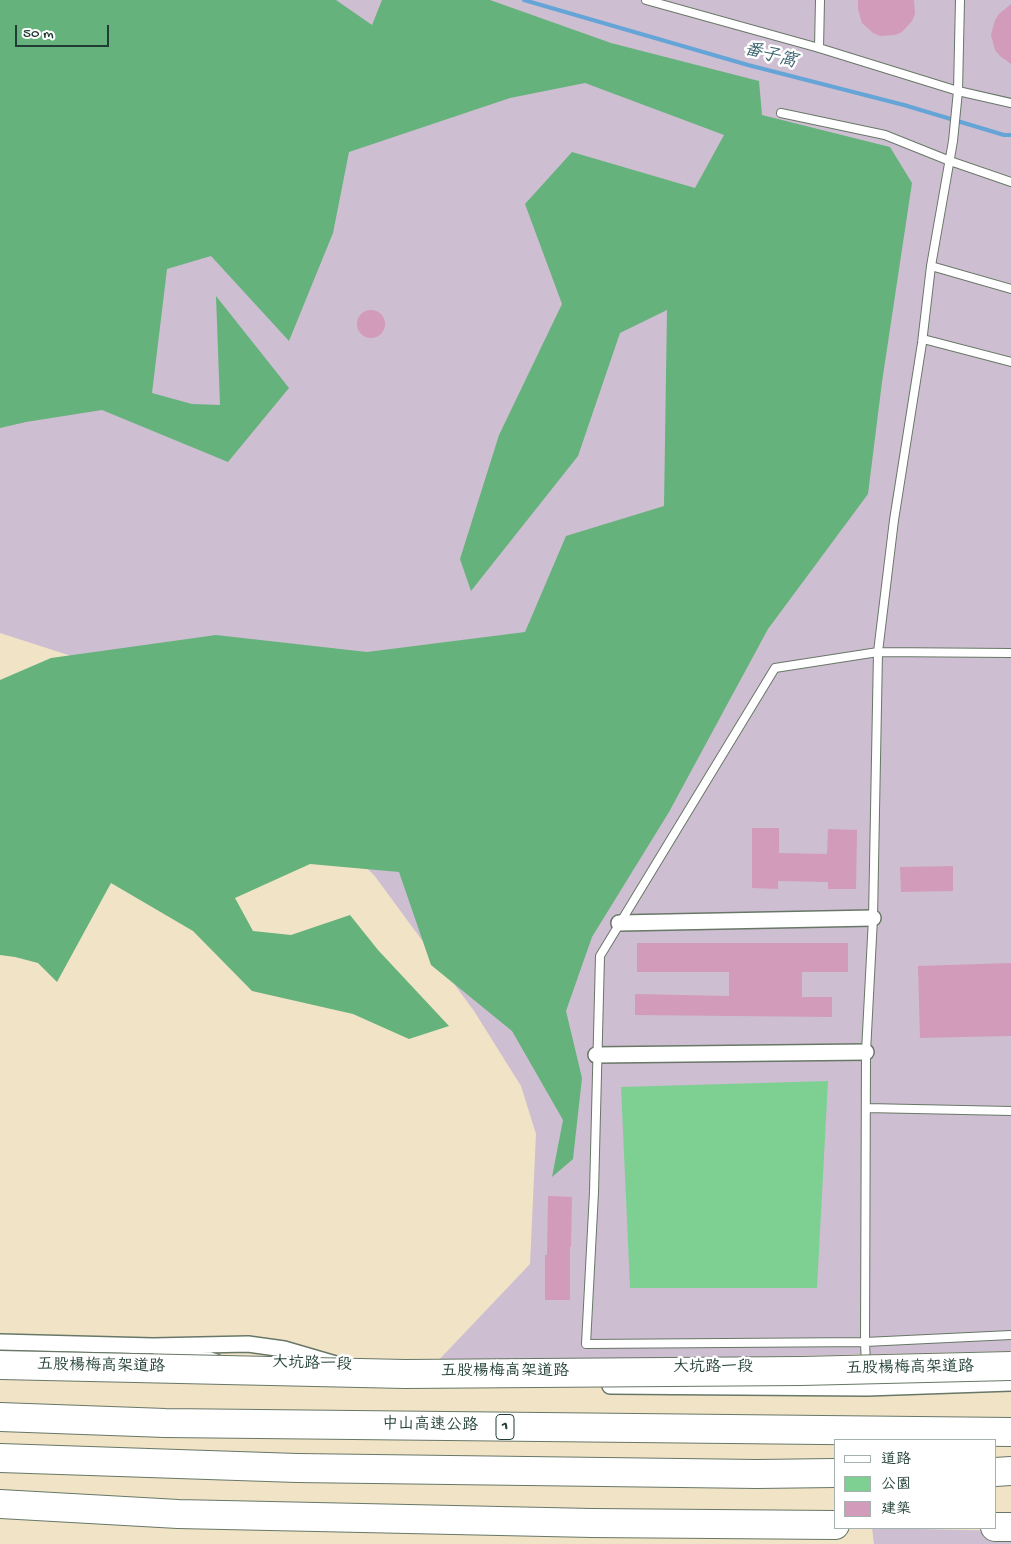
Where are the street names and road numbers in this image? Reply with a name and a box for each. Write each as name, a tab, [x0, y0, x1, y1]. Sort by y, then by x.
street label: 大坑路一段	[272, 1354, 352, 1376]
street label: 五股楊梅高架道路	[37, 1356, 165, 1378]
street label: 五股楊梅高架道路	[846, 1358, 974, 1380]
street label: 大坑路一段	[673, 1359, 753, 1379]
street label: 五股楊梅高架道路	[441, 1363, 569, 1383]
road number: 1	[496, 1414, 514, 1440]
street label: 中山高速公路	[382, 1416, 478, 1436]

